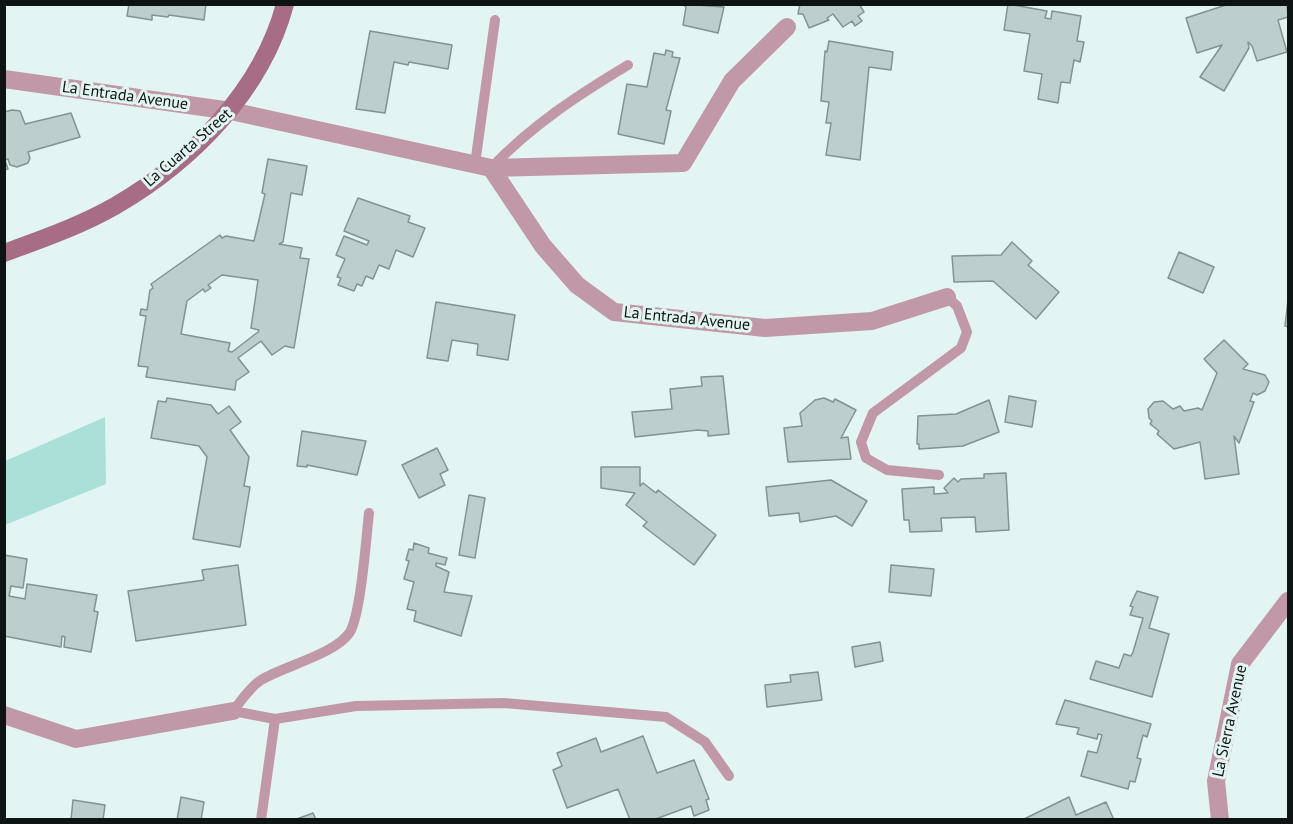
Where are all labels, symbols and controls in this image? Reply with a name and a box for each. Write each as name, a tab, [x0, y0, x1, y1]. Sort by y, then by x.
street label: La Entrada Avenue	[61, 78, 189, 114]
street label: La Cuarta Street	[140, 105, 236, 191]
street label: La Entrada Avenue	[623, 303, 751, 335]
street label: La Sierra Avenue	[1209, 663, 1251, 779]

